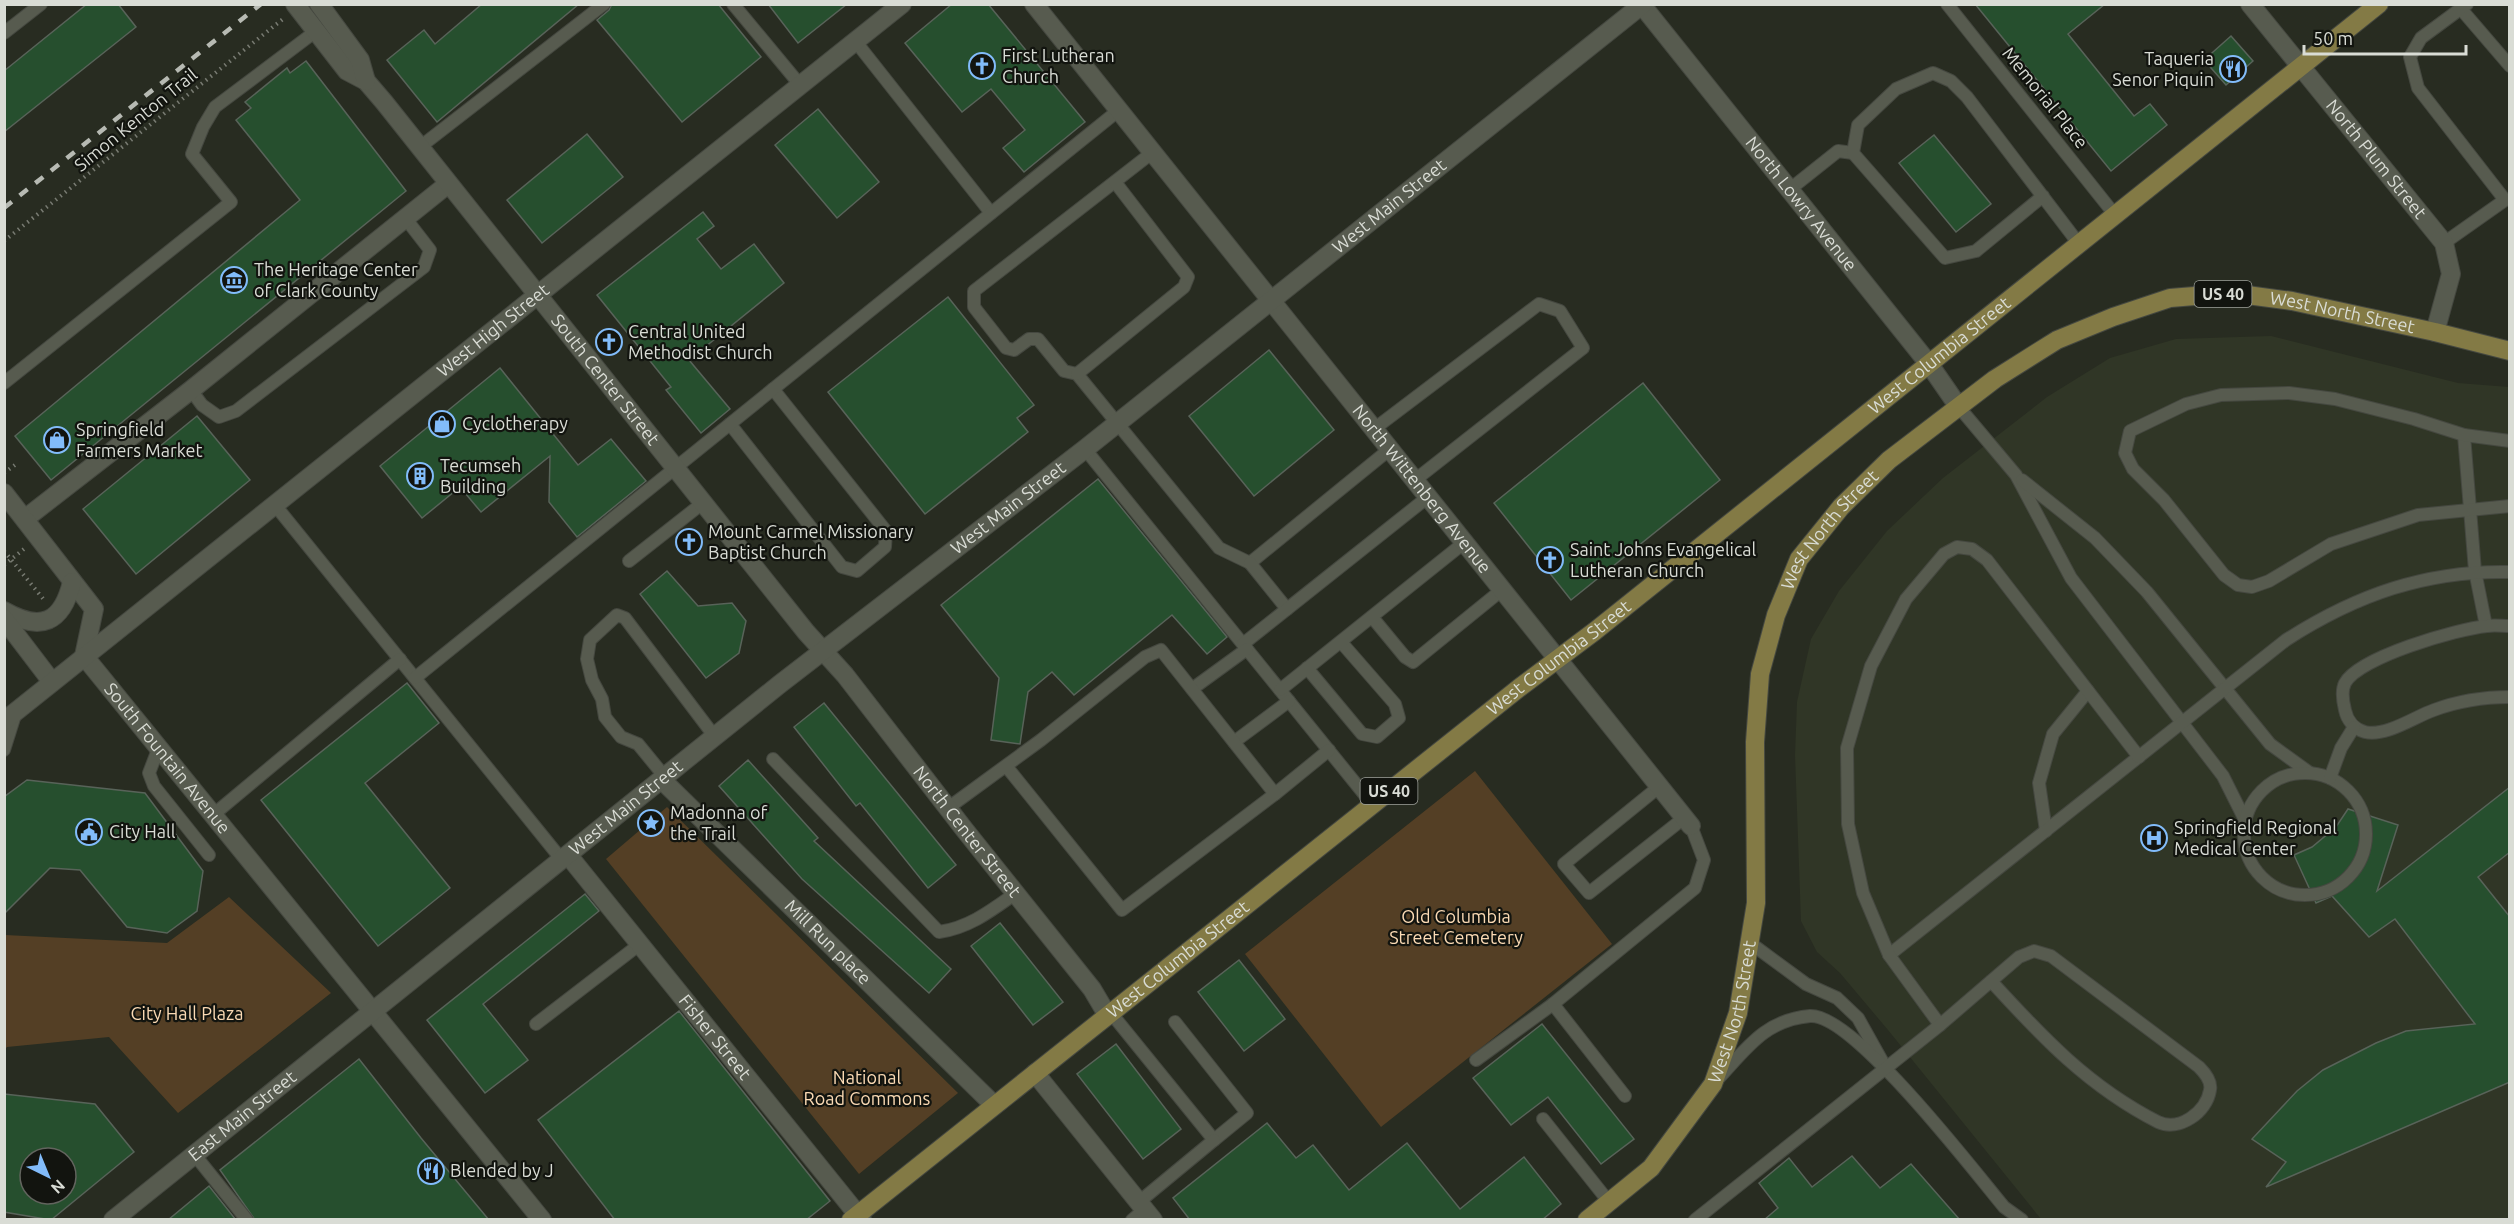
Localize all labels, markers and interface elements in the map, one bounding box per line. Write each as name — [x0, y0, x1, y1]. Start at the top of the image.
scale bar — [2304, 18, 2466, 56]
text: 50 m — [2313, 28, 2353, 48]
street label: Memorial Place — [1999, 43, 2093, 152]
place label: First Lutheran Church — [1002, 45, 1115, 86]
place label: Taqueria Senor Piquin — [2112, 48, 2214, 89]
church icon: First Lutheran Church — [967, 51, 997, 81]
restaurant icon: Taqueria Senor Piquin — [2218, 54, 2248, 84]
street label: Simon Kenton Trail — [70, 64, 201, 175]
street label: North Plum Street — [2323, 95, 2431, 222]
street label: North Lowry Avenue — [1742, 132, 1861, 274]
street label: West Main Street — [1328, 154, 1449, 257]
place label: The Heritage Center of Clark County — [254, 259, 418, 300]
museum icon: The Heritage Center of Clark County — [219, 265, 249, 295]
street label: West High Street — [433, 279, 552, 380]
road number: US 40 — [2194, 281, 2252, 307]
street label: West North Street — [2269, 287, 2417, 336]
street label: West Columbia Street — [1864, 292, 2014, 418]
street label: South Center Street — [548, 310, 664, 448]
place label: Central United Methodist Church — [628, 321, 772, 362]
church icon: Central United Methodist Church — [594, 327, 624, 357]
street label: North Wittenberg Avenue — [1349, 400, 1496, 577]
shop icon: Cyclotherapy — [427, 409, 457, 439]
place label: Cyclotherapy — [462, 413, 568, 433]
place label: Springfield Farmers Market — [76, 419, 203, 460]
shop icon: Springfield Farmers Market — [42, 425, 72, 455]
place label: Tecumseh Building — [440, 455, 521, 496]
street label: West Main Street — [946, 457, 1069, 558]
building icon: Tecumseh Building — [405, 461, 435, 491]
street label: West North Street — [1777, 465, 1882, 592]
place label: Mount Carmel Missionary Baptist Church — [708, 521, 914, 562]
church icon: Mount Carmel Missionary Baptist Church — [674, 527, 704, 557]
place label: Saint Johns Evangelical Lutheran Church — [1570, 539, 1757, 580]
church icon: Saint Johns Evangelical Lutheran Church — [1535, 545, 1565, 575]
street label: West Columbia Street — [1482, 596, 1634, 719]
street label: South Fountain Avenue — [101, 679, 235, 837]
street label: West Main Street — [565, 756, 686, 858]
street label: North Center Street — [910, 762, 1025, 901]
road number: US 40 — [1360, 778, 1418, 804]
place label: Madonna of the Trail — [670, 802, 767, 843]
place icon: Madonna of the Trail — [636, 808, 666, 838]
public building icon: City Hall — [74, 817, 104, 847]
place label: Springfield Regional Medical Center — [2174, 817, 2337, 858]
place label: City Hall — [109, 821, 176, 841]
hospital icon: Springfield Regional Medical Center — [2139, 823, 2169, 853]
street label: Mill Run place — [781, 895, 876, 988]
street label: West Columbia Street — [1102, 896, 1252, 1021]
park label: Old Columbia Street Cemetery — [1389, 906, 1523, 947]
street label: West North Street — [1703, 939, 1759, 1086]
street label: Fisher Street — [675, 990, 756, 1083]
park label: City Hall Plaza — [131, 1003, 243, 1023]
street label: East Main Street — [184, 1066, 300, 1164]
park label: National Road Commons — [804, 1067, 931, 1108]
north arrow — [18, 1146, 78, 1206]
restaurant icon: Blended by J — [416, 1156, 446, 1186]
place label: Blended by J — [450, 1160, 554, 1180]
text: N — [48, 1176, 69, 1198]

